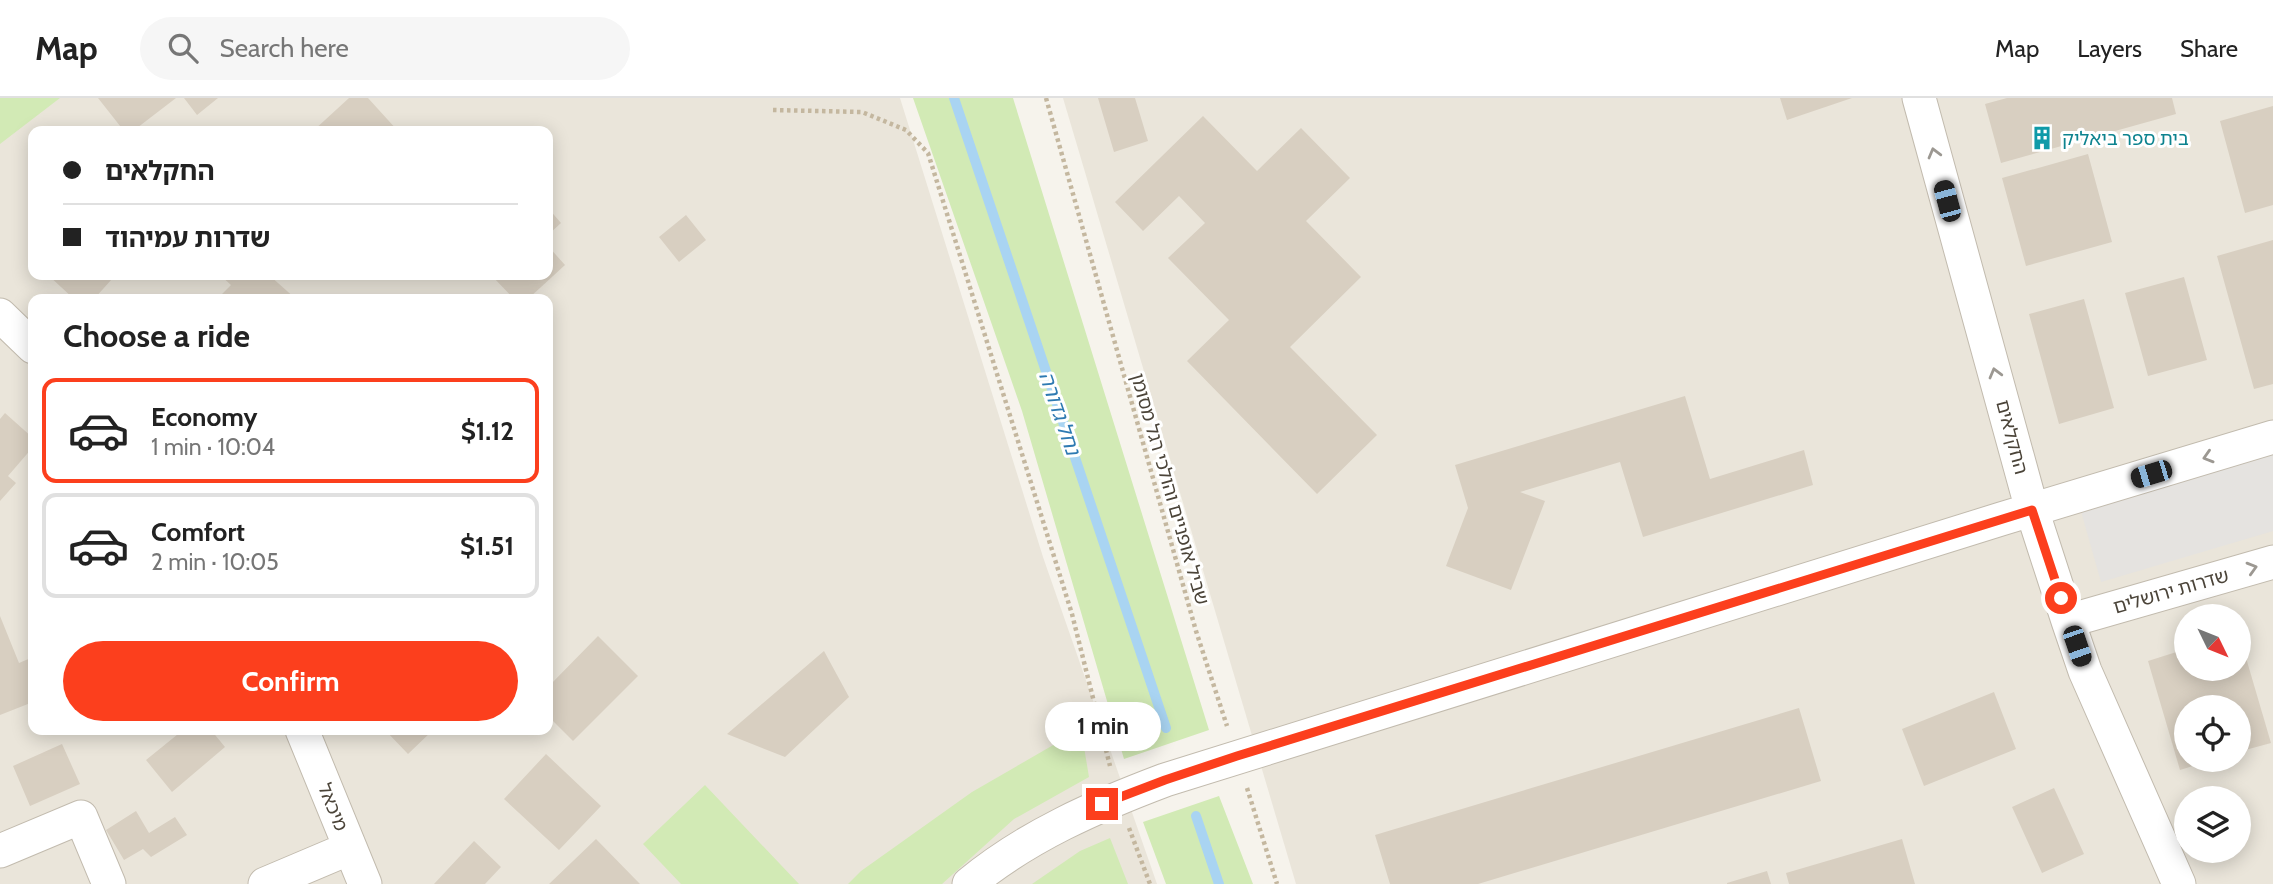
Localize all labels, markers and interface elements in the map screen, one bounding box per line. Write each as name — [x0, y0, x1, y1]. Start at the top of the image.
search box — [140, 17, 630, 80]
text: Map — [35, 28, 98, 68]
icon: search — [164, 29, 202, 67]
text: Search here — [220, 32, 349, 64]
text: Map — [1995, 34, 2039, 63]
text: Layers — [2077, 34, 2142, 63]
text: Share — [2180, 34, 2238, 63]
building icon: בית ספר ביאליק — [2028, 124, 2056, 152]
place label: בית ספר ביאליק — [2062, 127, 2189, 150]
one-way arrow — [1928, 148, 1943, 160]
text: החקלאים — [105, 155, 215, 187]
car — [1932, 178, 1963, 224]
text: שדרות עמיהוד — [105, 222, 270, 254]
text: Choose a ride — [63, 316, 250, 355]
one-way arrow — [1988, 367, 2003, 379]
water label: נחל גדורה — [1034, 368, 1087, 460]
street label: שביל אופניים והולכי רגל מסומן — [1126, 371, 1214, 607]
street label: החקלאים — [1991, 397, 2033, 477]
icon: car — [67, 399, 130, 462]
text: Economy — [151, 401, 257, 433]
text: $1.12 — [461, 415, 514, 447]
text: 1 min · 10:04 — [151, 433, 275, 461]
one-way arrow — [2202, 448, 2214, 463]
car — [2128, 458, 2175, 490]
icon: car — [67, 514, 130, 577]
text: Comfort — [151, 516, 245, 548]
text: $1.51 — [460, 530, 514, 562]
text: 2 min · 10:05 — [151, 548, 279, 576]
one-way arrow — [2245, 561, 2257, 576]
street label: שדרות ירושלים — [2111, 564, 2231, 618]
route start — [2045, 582, 2077, 614]
north arrow — [2174, 604, 2250, 681]
map controls — [2174, 604, 2251, 863]
car — [2061, 623, 2094, 669]
button: Confirm — [63, 641, 518, 721]
button: locate — [2174, 695, 2251, 772]
callout: 1 min — [1044, 702, 1160, 752]
text: 1 min — [1077, 712, 1129, 740]
street label: מיכאל — [313, 780, 353, 834]
button: layers — [2174, 786, 2251, 863]
route end — [1086, 788, 1118, 820]

